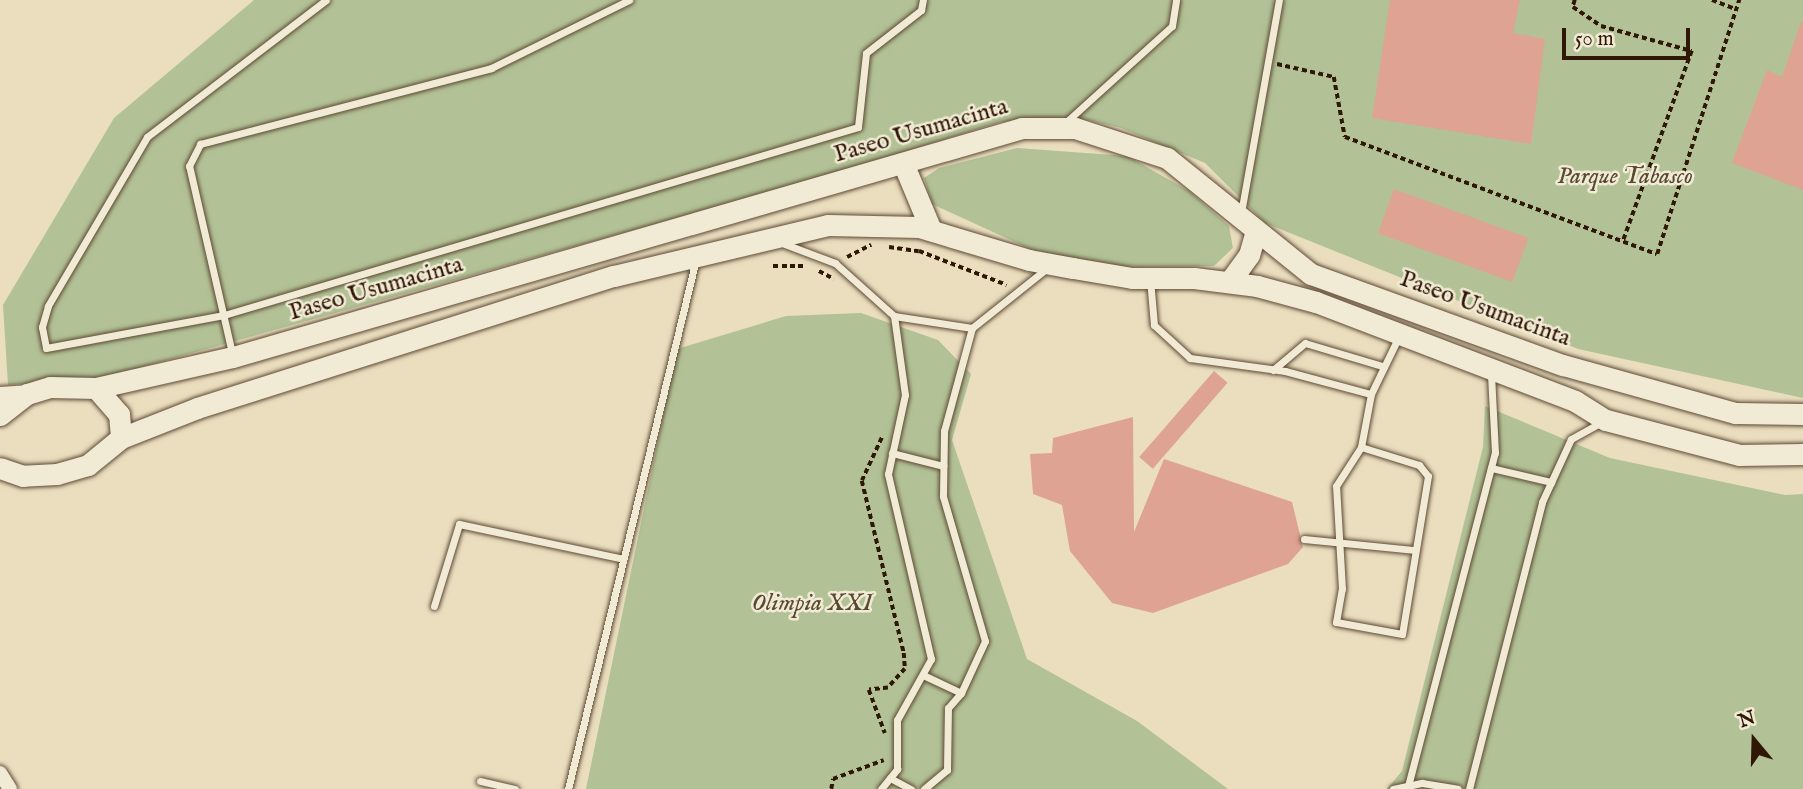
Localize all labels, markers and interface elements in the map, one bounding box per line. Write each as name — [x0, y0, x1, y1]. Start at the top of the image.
scale bar — [1565, 14, 1693, 58]
text: 50 m — [1575, 26, 1614, 53]
street label: Paseo Usumacinta — [831, 92, 1011, 170]
park label: Parque Tabasco — [1557, 163, 1693, 191]
street label: Paseo Usumacinta — [286, 250, 466, 328]
street label: Paseo Usumacinta — [1396, 265, 1574, 353]
park label: Olimpia XXI — [752, 590, 872, 618]
north arrow — [1719, 705, 1789, 775]
text: N — [1735, 706, 1759, 734]

